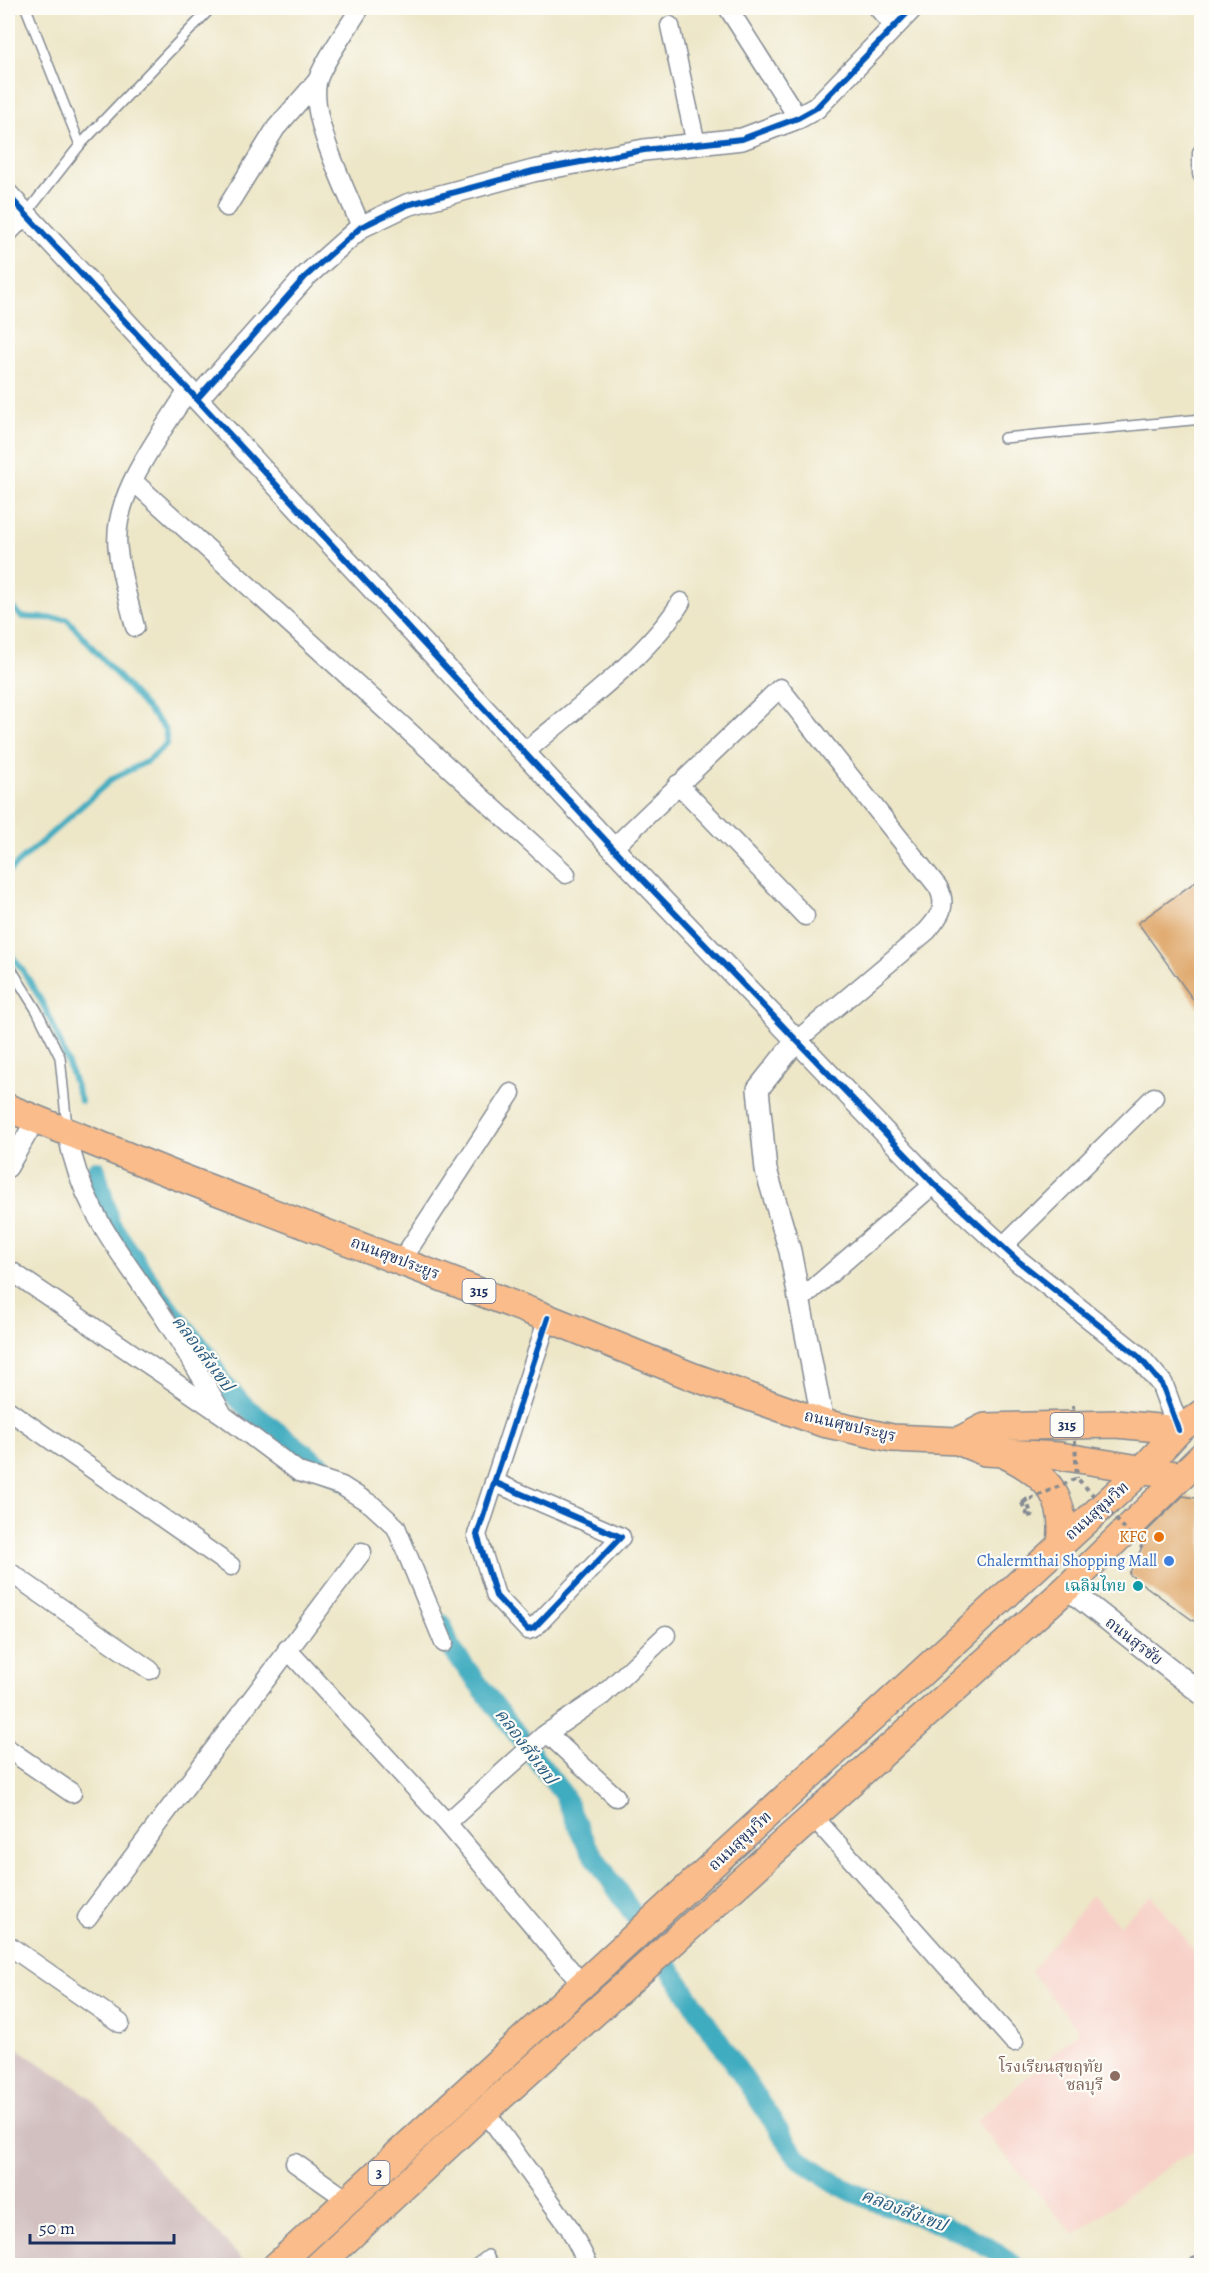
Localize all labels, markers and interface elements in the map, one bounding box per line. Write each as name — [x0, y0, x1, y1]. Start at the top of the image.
street label: ถนนศุขประยูร — [347, 1231, 443, 1285]
road number: 315 — [462, 1279, 496, 1303]
water label: คลองสังเขป — [166, 1310, 241, 1398]
street label: ถนนศุขประยูร — [802, 1405, 898, 1447]
road number: 315 — [1050, 1413, 1084, 1437]
street label: ถนนสุขุมวิท — [1060, 1476, 1134, 1546]
place label: KFC — [1119, 1526, 1147, 1548]
marker: KFC — [1152, 1530, 1166, 1544]
place label: Chalermthai Shopping Mall — [977, 1550, 1157, 1572]
marker: Chalermthai Shopping Mall — [1162, 1554, 1176, 1568]
place label: เฉลิมไทย — [1064, 1575, 1126, 1597]
marker: เฉลิมไทย — [1131, 1579, 1145, 1593]
street label: ถนนสุรชัย — [1101, 1612, 1167, 1670]
water label: คลองสังเขป — [489, 1703, 564, 1791]
street label: ถนนสุขุมวิท — [704, 1806, 776, 1876]
place label: โรงเรียนสุขฤทัย ชลบุรี — [998, 2056, 1103, 2096]
marker: โรงเรียนสุขฤทัย ชลบุรี — [1108, 2069, 1122, 2083]
road number: 3 — [368, 2161, 389, 2185]
water label: คลองสังเขป — [858, 2183, 952, 2238]
scale bar — [30, 2207, 174, 2245]
text: 50 m — [39, 2216, 75, 2240]

